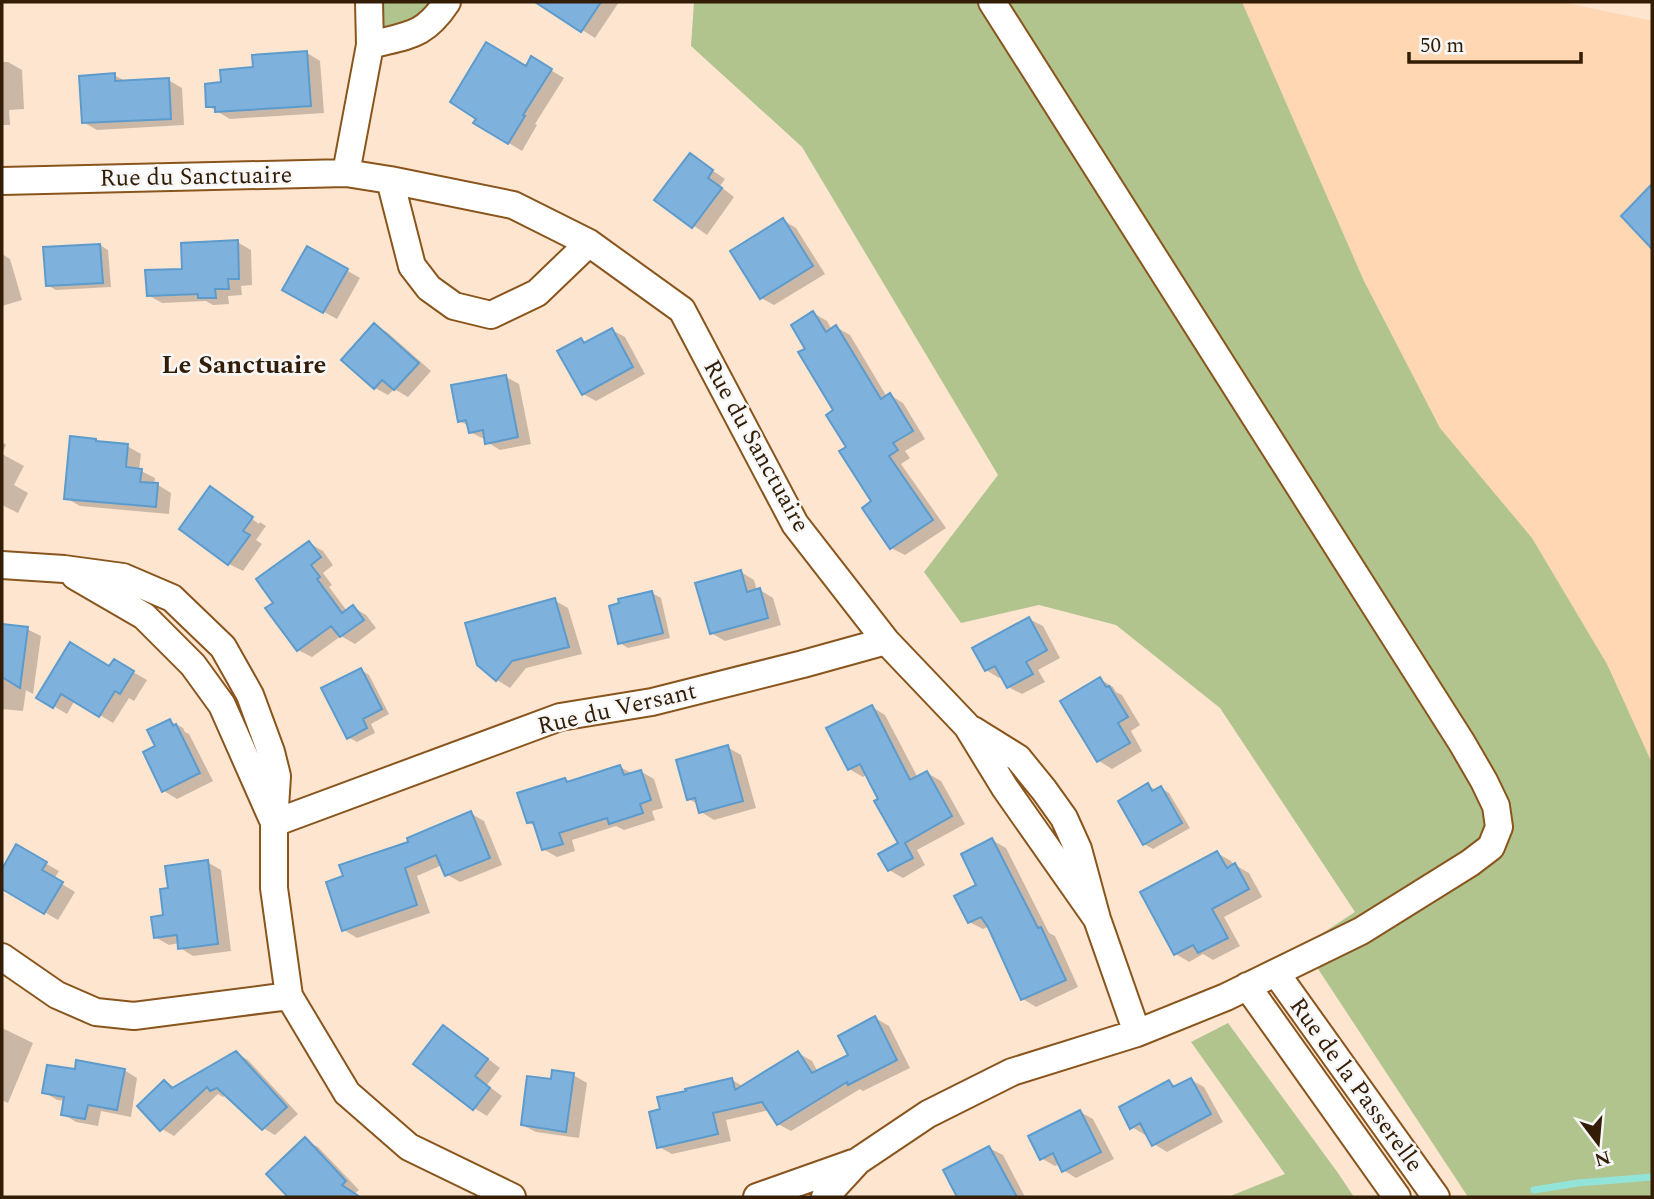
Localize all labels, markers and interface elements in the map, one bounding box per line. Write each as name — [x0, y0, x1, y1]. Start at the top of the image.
scale bar — [1409, 21, 1580, 65]
text: 50 m — [1420, 30, 1464, 62]
street label: Rue du Sanctuaire — [99, 157, 293, 197]
district label: Le Sanctuaire — [162, 345, 326, 385]
street label: Rue du Sanctuaire — [694, 353, 818, 539]
street label: Rue du Versant — [534, 673, 700, 745]
street label: Rue de la Passerelle — [1280, 990, 1432, 1180]
north arrow — [1563, 1108, 1633, 1178]
text: N — [1591, 1142, 1614, 1174]

